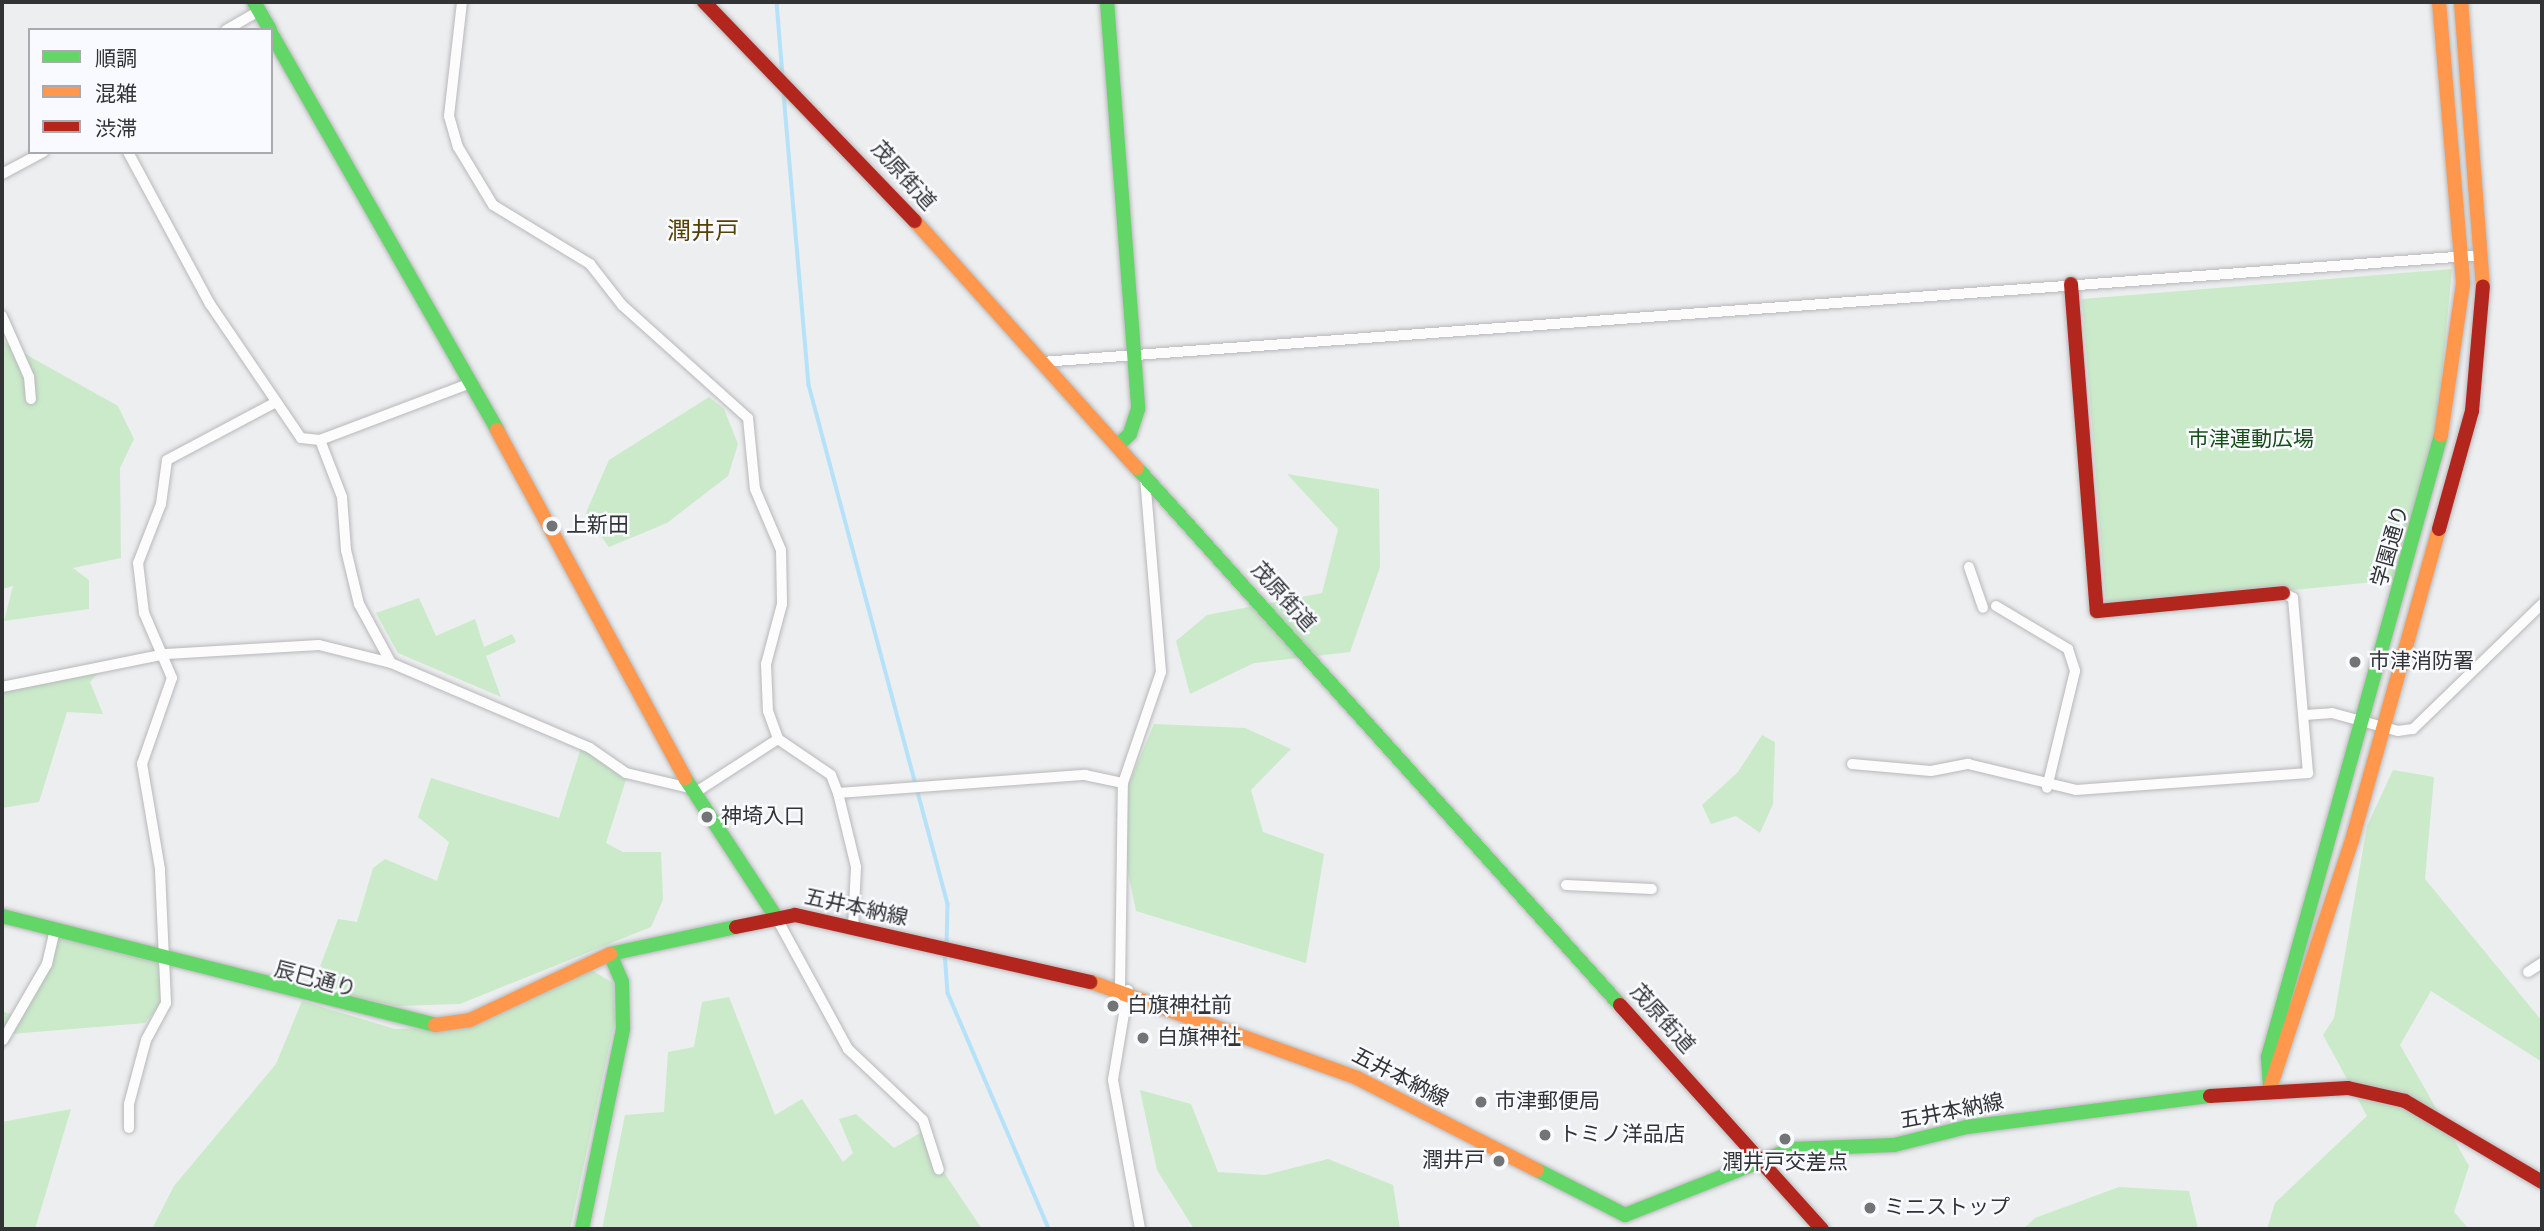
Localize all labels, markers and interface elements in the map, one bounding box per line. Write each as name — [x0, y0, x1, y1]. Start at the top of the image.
legend — [28, 28, 273, 154]
text: 順調 — [95, 47, 137, 72]
text: 混雑 — [95, 82, 137, 107]
text: 渋滞 — [95, 117, 137, 142]
street label: 茂原街道 — [866, 136, 940, 216]
district label: 潤井戸 — [667, 218, 739, 246]
park label: 市津運動広場 — [2188, 427, 2314, 453]
street label: 学園通り — [2367, 502, 2415, 590]
place label: 上新田 — [566, 513, 629, 539]
marker: 上新田 — [544, 518, 560, 534]
street label: 茂原街道 — [1246, 557, 1320, 637]
place label: 市津消防署 — [2369, 649, 2474, 675]
marker: 市津消防署 — [2347, 654, 2363, 670]
place label: 神埼入口 — [721, 804, 805, 830]
marker: 神埼入口 — [699, 809, 715, 825]
street label: 五井本納線 — [802, 885, 910, 931]
street label: 辰巳通り — [271, 957, 359, 1003]
street label: 茂原街道 — [1625, 979, 1699, 1059]
place label: 白旗神社前 — [1127, 993, 1232, 1019]
marker: 白旗神社前 — [1105, 998, 1121, 1014]
place label: 白旗神社 — [1157, 1025, 1241, 1051]
marker: 白旗神社 — [1135, 1030, 1151, 1046]
street label: 五井本納線 — [1348, 1043, 1452, 1113]
place label: 市津郵便局 — [1495, 1089, 1600, 1115]
street label: 五井本納線 — [1898, 1090, 2006, 1134]
marker: 市津郵便局 — [1473, 1094, 1489, 1110]
place label: トミノ洋品店 — [1559, 1122, 1685, 1148]
marker: トミノ洋品店 — [1537, 1127, 1553, 1143]
marker: 潤井戸交差点 — [1777, 1131, 1793, 1147]
place label: 潤井戸 — [1422, 1148, 1485, 1174]
place label: 潤井戸交差点 — [1722, 1150, 1848, 1176]
marker: 潤井戸 — [1491, 1153, 1507, 1169]
place label: ミニストップ — [1884, 1195, 2010, 1221]
marker: ミニストップ — [1862, 1200, 1878, 1216]

